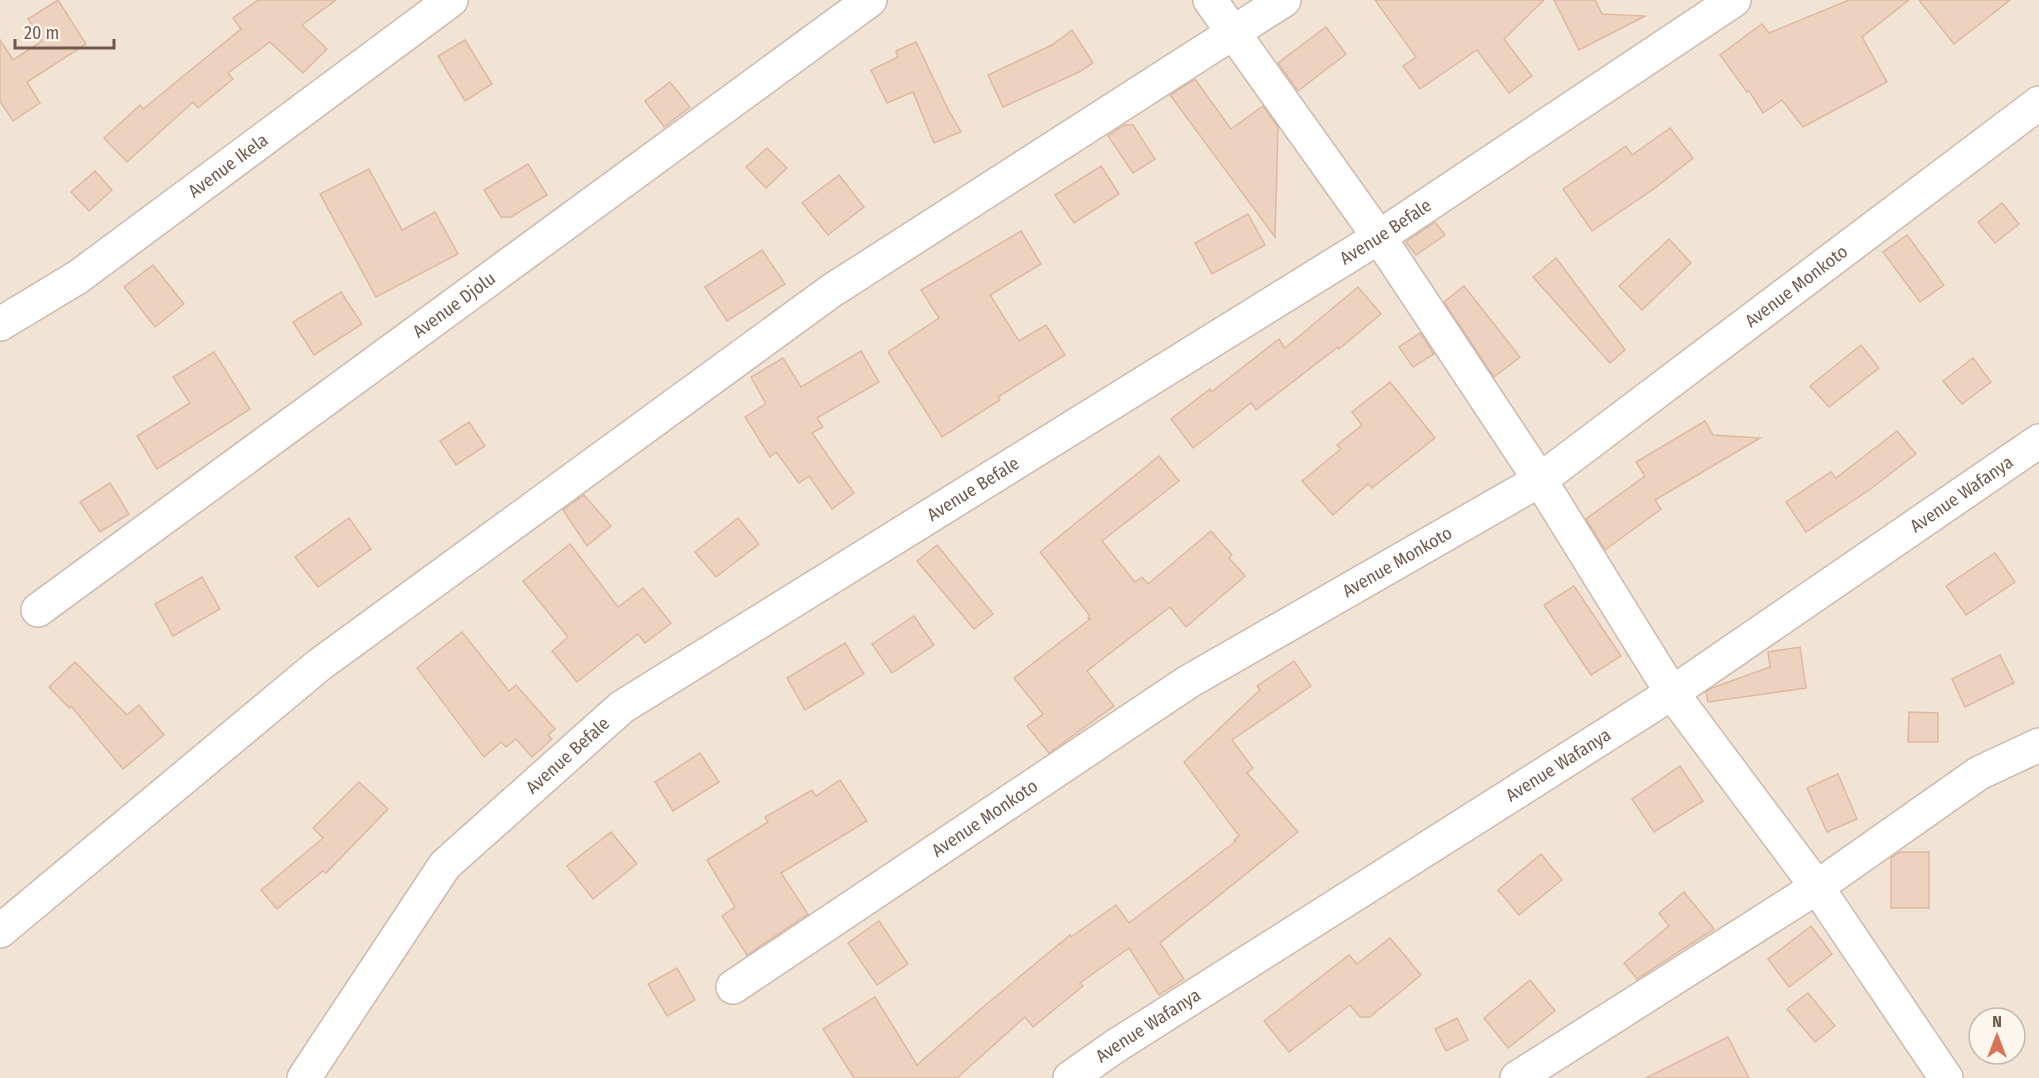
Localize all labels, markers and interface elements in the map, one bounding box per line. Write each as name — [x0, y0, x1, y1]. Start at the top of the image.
scale bar — [15, 12, 114, 50]
text: 20 m — [24, 22, 59, 44]
street label: Avenue Ikela — [184, 129, 272, 202]
street label: Avenue Befale — [1336, 194, 1436, 270]
street label: Avenue Monkoto — [1741, 240, 1852, 332]
street label: Avenue Djolu — [408, 267, 500, 342]
street label: Avenue Wafanya — [1906, 451, 2018, 537]
street label: Avenue Befale — [923, 452, 1023, 526]
street label: Avenue Monkoto — [1338, 522, 1456, 602]
street label: Avenue Befale — [521, 712, 614, 798]
street label: Avenue Wafanya — [1502, 724, 1615, 807]
street label: Avenue Monkoto — [927, 775, 1042, 862]
street label: Avenue Wafanya — [1091, 984, 1205, 1067]
north arrow — [1967, 1006, 2027, 1066]
text: N — [1992, 1012, 2002, 1031]

